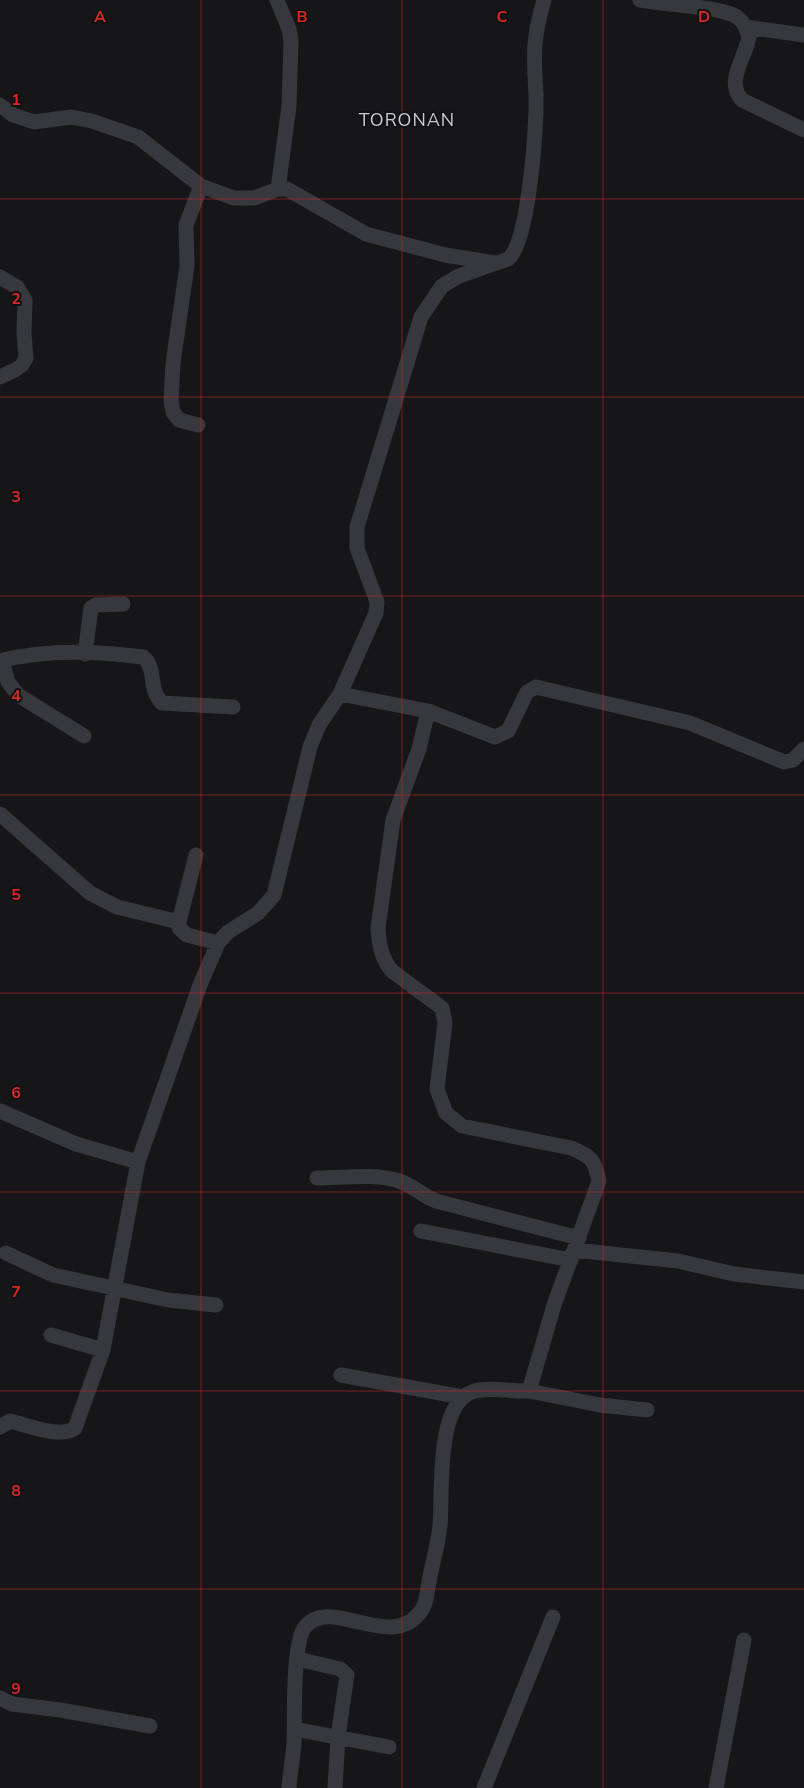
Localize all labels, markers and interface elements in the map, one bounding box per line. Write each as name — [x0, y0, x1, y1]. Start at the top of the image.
text: A — [94, 6, 106, 28]
text: B — [296, 6, 308, 28]
text: C — [497, 6, 508, 28]
text: D — [698, 6, 710, 28]
text: 1 — [11, 89, 21, 111]
district label: TORONAN — [359, 108, 455, 132]
text: 2 — [11, 288, 21, 310]
text: 3 — [11, 486, 21, 508]
text: 4 — [11, 685, 21, 707]
text: 5 — [11, 884, 21, 906]
text: 6 — [11, 1082, 21, 1104]
text: 7 — [11, 1281, 21, 1303]
text: 8 — [11, 1480, 21, 1502]
text: 9 — [11, 1678, 21, 1700]

